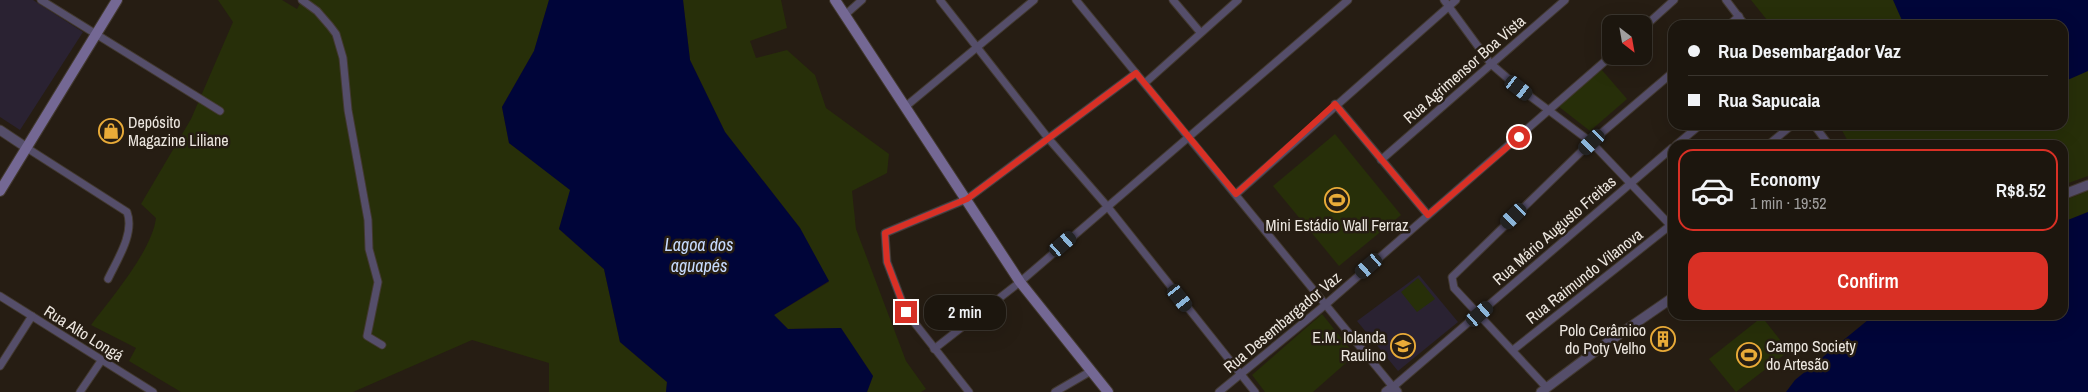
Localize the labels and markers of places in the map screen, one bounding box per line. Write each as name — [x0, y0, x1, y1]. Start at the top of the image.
place label: Depósito Magazine Liliane — [128, 111, 229, 151]
shop icon: Depósito Magazine Liliane — [98, 118, 124, 144]
sports icon: Mini Estádio Wall Ferraz — [1324, 187, 1350, 213]
place label: Mini Estádio Wall Ferraz — [1265, 214, 1409, 236]
place label: Polo Cerâmico do Poty Velho — [1559, 319, 1646, 359]
place label: E.M. Iolanda Raulino — [1312, 326, 1387, 366]
building icon: Polo Cerâmico do Poty Velho — [1650, 326, 1676, 352]
school or university icon: E.M. Iolanda Raulino — [1390, 333, 1416, 359]
place label: Campo Society do Artesão — [1766, 335, 1856, 375]
sports icon: Campo Society do Artesão — [1736, 342, 1762, 368]

